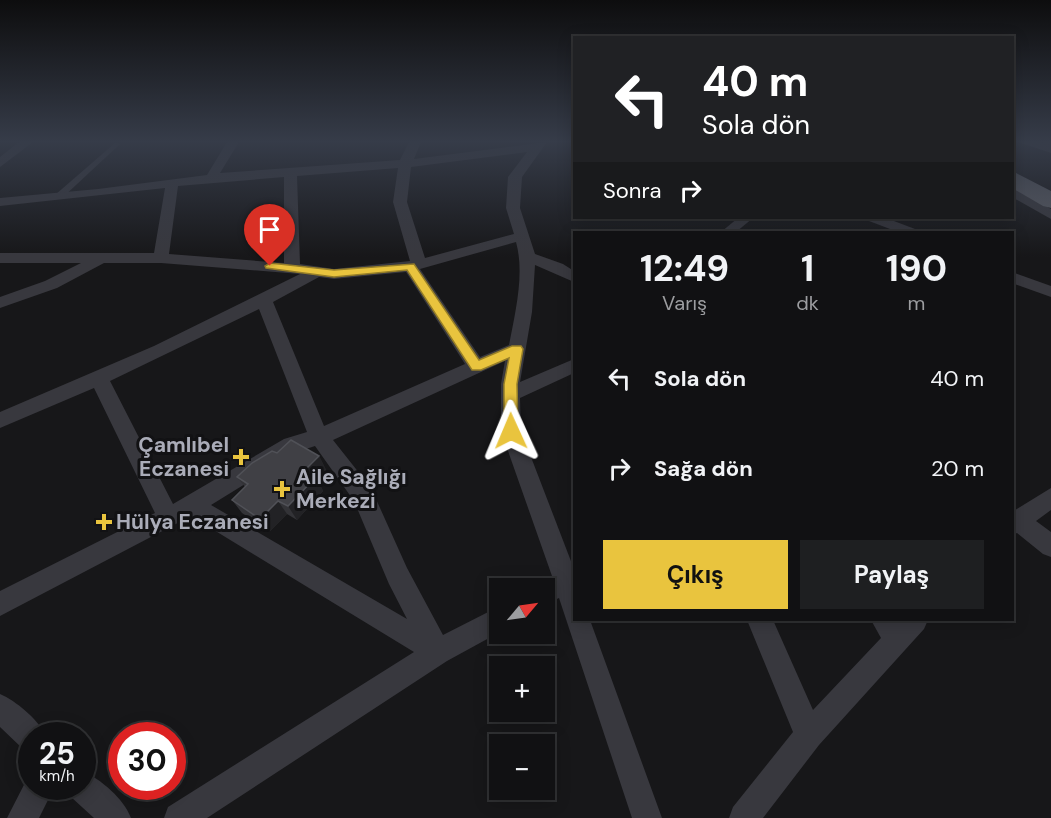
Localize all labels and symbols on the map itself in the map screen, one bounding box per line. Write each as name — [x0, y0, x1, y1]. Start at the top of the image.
pin — [244, 204, 295, 266]
position arrow — [479, 399, 543, 463]
place label: Çamlıbel Eczanesi — [138, 431, 229, 483]
marker: Çamlıbel Eczanesi — [234, 450, 248, 464]
place label: Aile Sağlığı Merkezi — [296, 463, 407, 515]
marker: Aile Sağlığı Merkezi — [273, 480, 291, 498]
place label: Hülya Eczanesi — [116, 508, 269, 536]
marker: Hülya Eczanesi — [97, 515, 111, 529]
north arrow — [489, 578, 555, 644]
speed limit sign: 30 — [108, 722, 186, 800]

